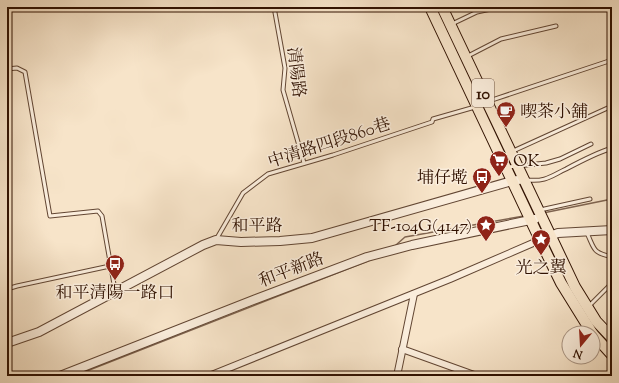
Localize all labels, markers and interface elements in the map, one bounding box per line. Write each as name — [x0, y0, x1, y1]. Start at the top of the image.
street label: 清陽路 — [280, 45, 310, 99]
road number: 10 — [472, 79, 494, 107]
cafe icon: 喫茶小舖 — [495, 100, 517, 128]
place label: 喫茶小舖 — [520, 101, 588, 125]
street label: 中清路四段860巷 — [265, 113, 394, 175]
supermarket icon: OK — [488, 149, 510, 177]
place label: OK — [513, 150, 540, 174]
bus stop icon: 埔仔墘 — [471, 166, 493, 194]
place label: 埔仔墘 — [417, 167, 468, 191]
place icon: TF-104G(4147) — [475, 214, 497, 242]
street label: 和平路 — [232, 215, 283, 239]
place label: TF-104G(4147) — [369, 215, 472, 239]
place icon: 光之翼 — [530, 228, 552, 256]
street label: 和平新路 — [256, 247, 328, 294]
bus stop icon: 和平清陽一路口 — [104, 253, 126, 281]
place label: 光之翼 — [516, 257, 567, 281]
place label: 和平清陽一路口 — [56, 282, 175, 306]
north arrow — [561, 325, 601, 365]
text: N — [571, 345, 586, 363]

